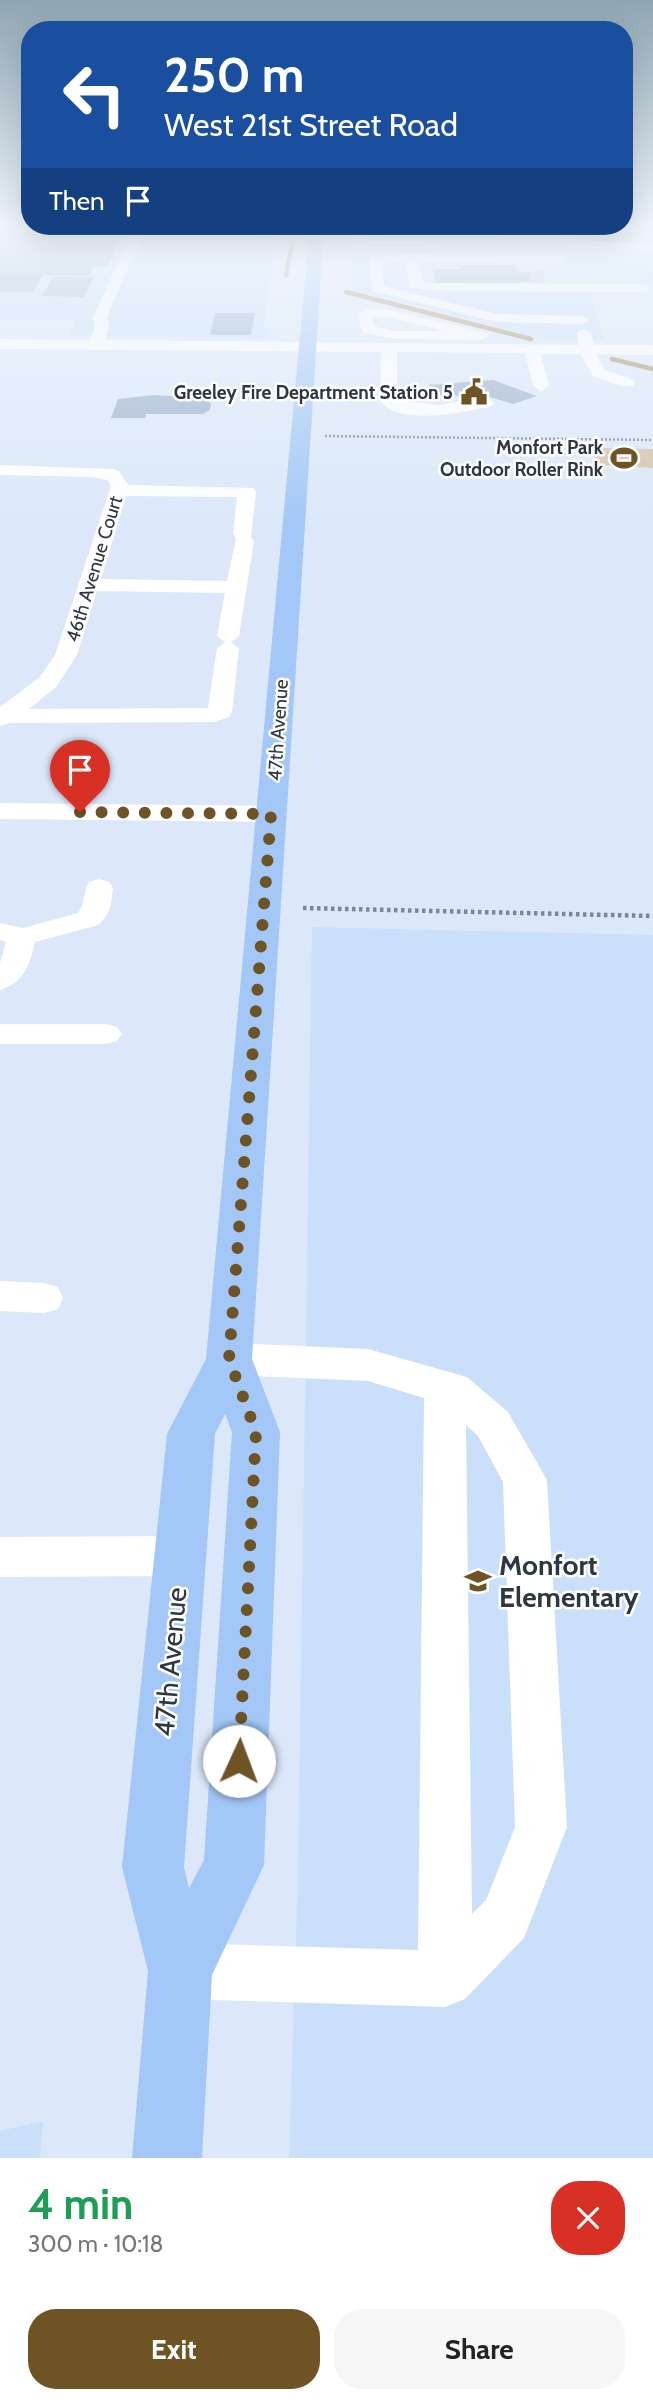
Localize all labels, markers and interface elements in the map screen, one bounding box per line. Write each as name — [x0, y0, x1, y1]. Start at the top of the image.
text: 250 m — [164, 45, 304, 104]
icon: left — [49, 49, 140, 140]
text: West 21st Street Road — [164, 105, 458, 144]
icon: arrive — [119, 182, 157, 220]
text: Then — [49, 185, 105, 217]
public building icon: Greeley Fire Department Station 5 — [459, 377, 489, 407]
place label: Greeley Fire Department Station 5 — [174, 381, 453, 404]
place label: Monfort Park Outdoor Roller Rink — [440, 436, 604, 481]
sports icon: Monfort Park Outdoor Roller Rink — [609, 443, 639, 473]
street label: 46th Avenue Court — [61, 493, 127, 645]
street label: 47th Avenue — [263, 678, 293, 782]
pin — [50, 740, 110, 812]
icon: arrive — [61, 751, 99, 789]
place label: Monfort Elementary — [499, 1548, 638, 1614]
school or university icon: Monfort Elementary — [463, 1566, 493, 1596]
street label: 47th Avenue — [147, 1586, 193, 1738]
position arrow — [202, 1724, 276, 1798]
text: 4 min — [28, 2178, 133, 2230]
button: close — [551, 2181, 625, 2255]
text: 300 m · 10:18 — [28, 2230, 164, 2258]
button: Exit — [28, 2309, 320, 2389]
button: Share — [334, 2309, 625, 2389]

